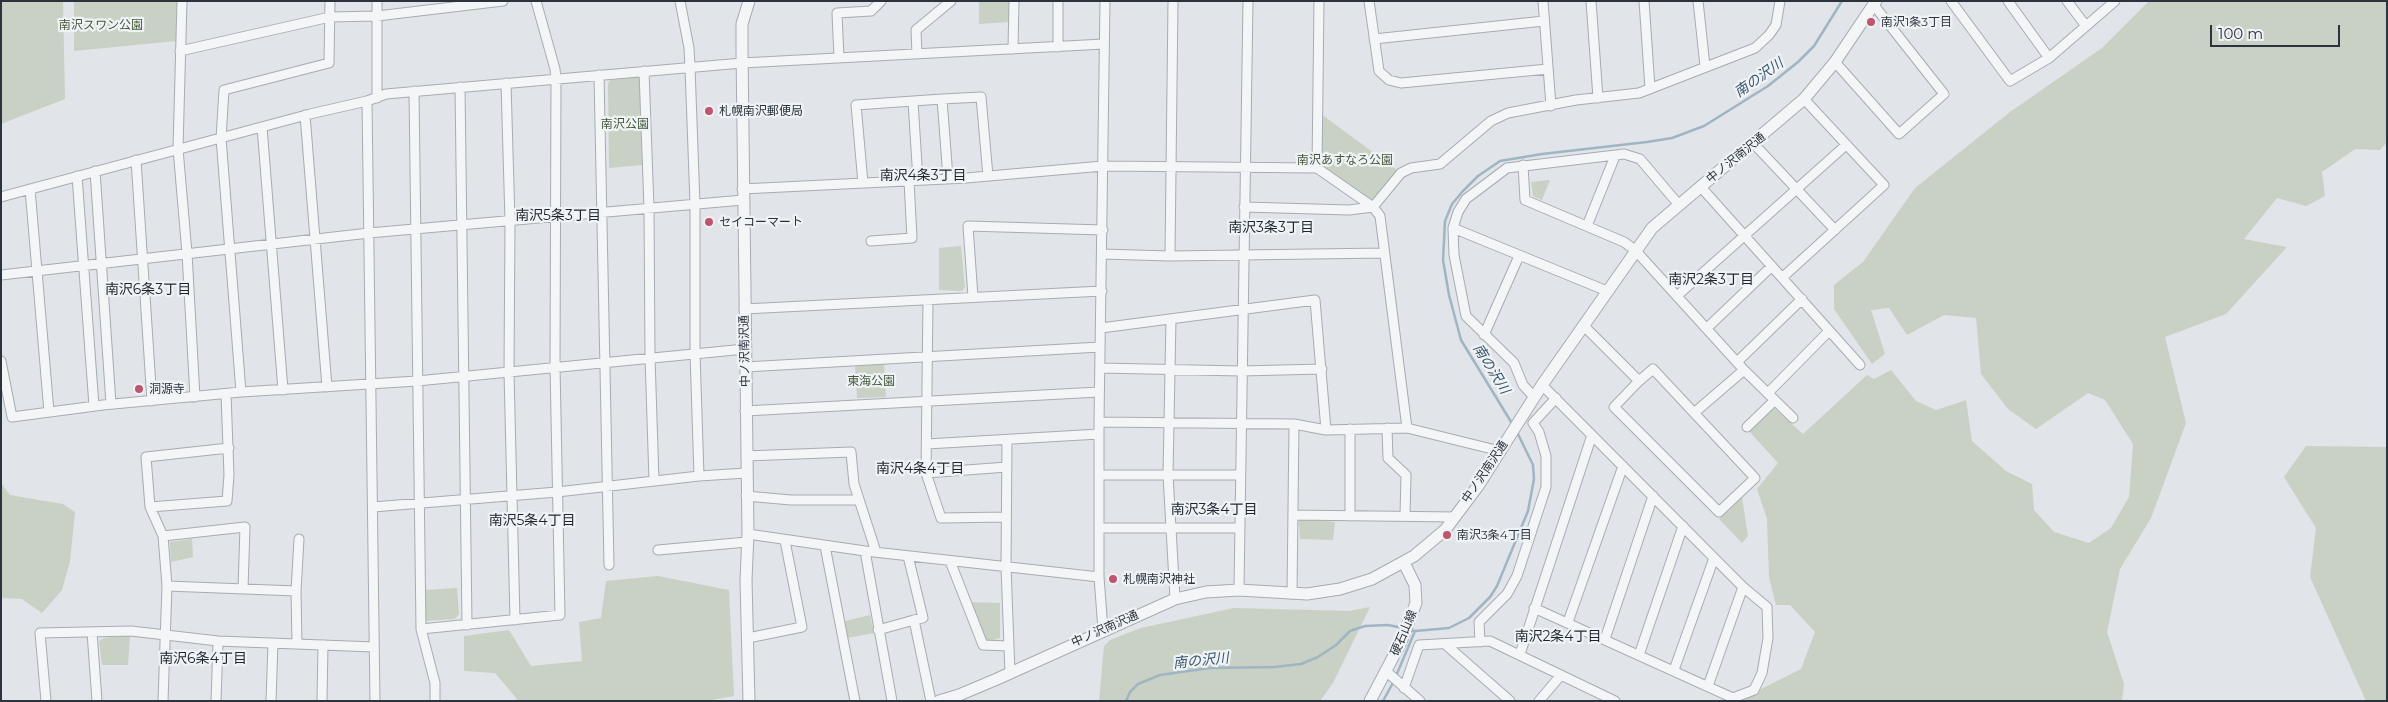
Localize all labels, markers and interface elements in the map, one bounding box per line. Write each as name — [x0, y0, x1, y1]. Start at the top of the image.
place label: 南沢1条3丁目 — [1881, 15, 1952, 29]
scale bar — [2213, 15, 2343, 47]
marker: 南沢1条3丁目 — [1865, 16, 1877, 28]
park label: 南沢スワン公園 — [59, 18, 143, 32]
text: 100 m — [2218, 24, 2263, 43]
water label: 南の沢川 — [1731, 55, 1787, 101]
place label: 札幌南沢郵便局 — [719, 104, 803, 118]
marker: 札幌南沢郵便局 — [703, 105, 715, 117]
park label: 南沢公園 — [601, 117, 649, 131]
street label: 中ノ沢南沢通 — [1703, 130, 1769, 186]
park label: 南沢あすなろ公園 — [1297, 153, 1393, 167]
district label: 南沢4条3丁目 — [879, 168, 967, 184]
district label: 南沢5条3丁目 — [515, 208, 601, 224]
place label: セイコーマート — [719, 215, 803, 229]
marker: セイコーマート — [703, 216, 715, 228]
district label: 南沢3条3丁目 — [1228, 220, 1314, 236]
district label: 南沢2条3丁目 — [1668, 272, 1754, 288]
district label: 南沢6条3丁目 — [105, 282, 191, 298]
street label: 中ノ沢南沢通 — [737, 315, 753, 387]
water label: 南の沢川 — [1469, 341, 1513, 397]
park label: 東海公園 — [847, 374, 895, 388]
place label: 洞源寺 — [149, 382, 185, 396]
marker: 洞源寺 — [133, 383, 145, 395]
street label: 中ノ沢南沢通 — [1459, 438, 1511, 506]
district label: 南沢4条4丁目 — [876, 461, 964, 477]
district label: 南沢3条4丁目 — [1170, 502, 1258, 518]
district label: 南沢5条4丁目 — [488, 513, 576, 529]
place label: 南沢3条4丁目 — [1457, 528, 1532, 542]
marker: 南沢3条4丁目 — [1441, 529, 1453, 541]
place label: 札幌南沢神社 — [1123, 572, 1195, 586]
marker: 札幌南沢神社 — [1107, 573, 1119, 585]
street label: 中ノ沢南沢通 — [1069, 608, 1141, 650]
street label: 硬石山線 — [1388, 608, 1420, 658]
district label: 南沢2条4丁目 — [1514, 629, 1602, 645]
water label: 南の沢川 — [1172, 650, 1230, 672]
district label: 南沢6条4丁目 — [159, 651, 247, 667]

